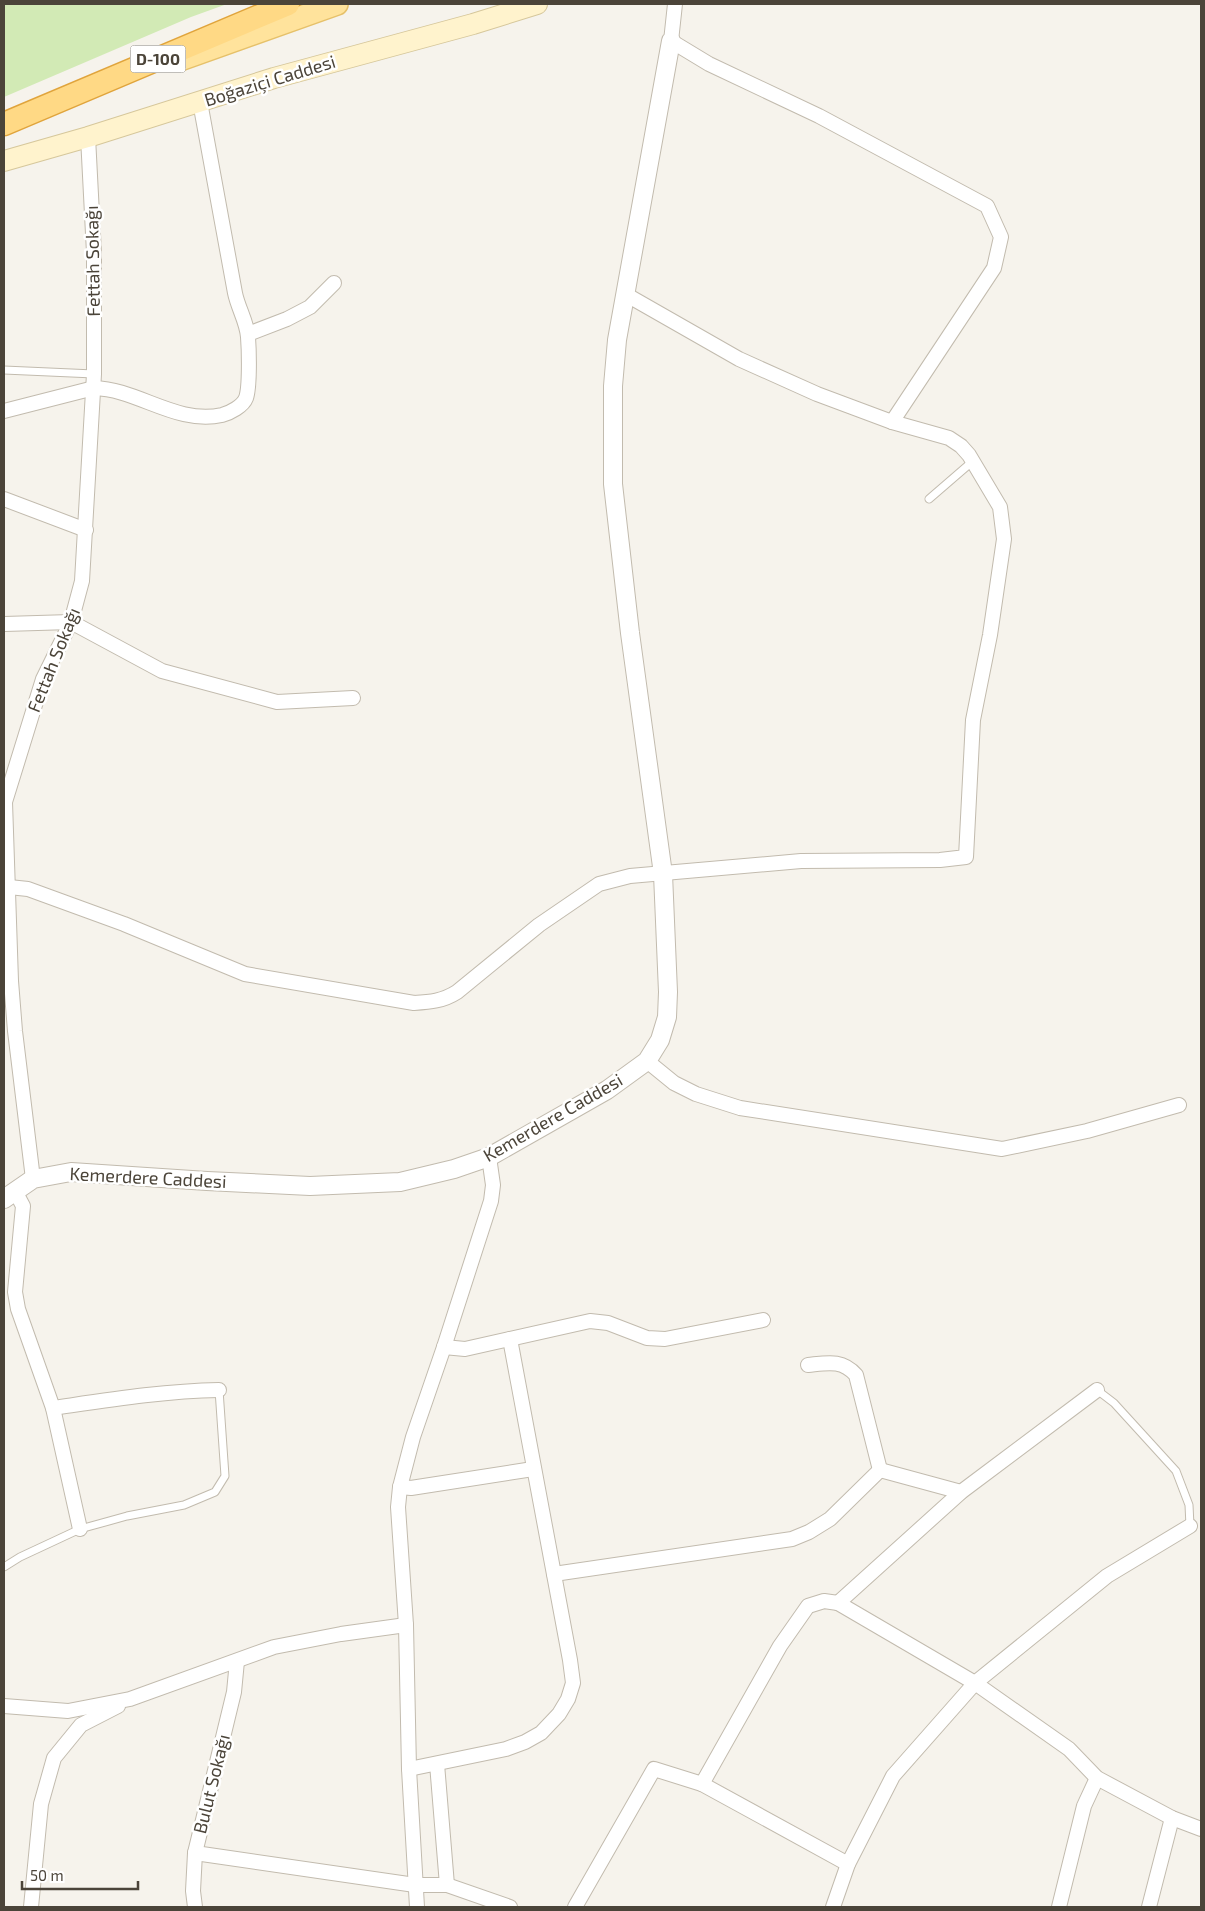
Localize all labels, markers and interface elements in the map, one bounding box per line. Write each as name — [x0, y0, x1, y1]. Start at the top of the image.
road number: D-100 — [130, 46, 186, 72]
street label: Boğaziçi Caddesi — [201, 50, 338, 111]
street label: Fettah Sokağı — [80, 205, 104, 317]
street label: Fettah Sokağı — [22, 604, 84, 715]
street label: Kemerdere Caddesi — [479, 1068, 626, 1166]
street label: Kemerdere Caddesi — [69, 1162, 227, 1192]
street label: Bulut Sokağı — [188, 1732, 234, 1836]
scale bar — [22, 1858, 139, 1890]
text: 50 m — [30, 1866, 64, 1884]

